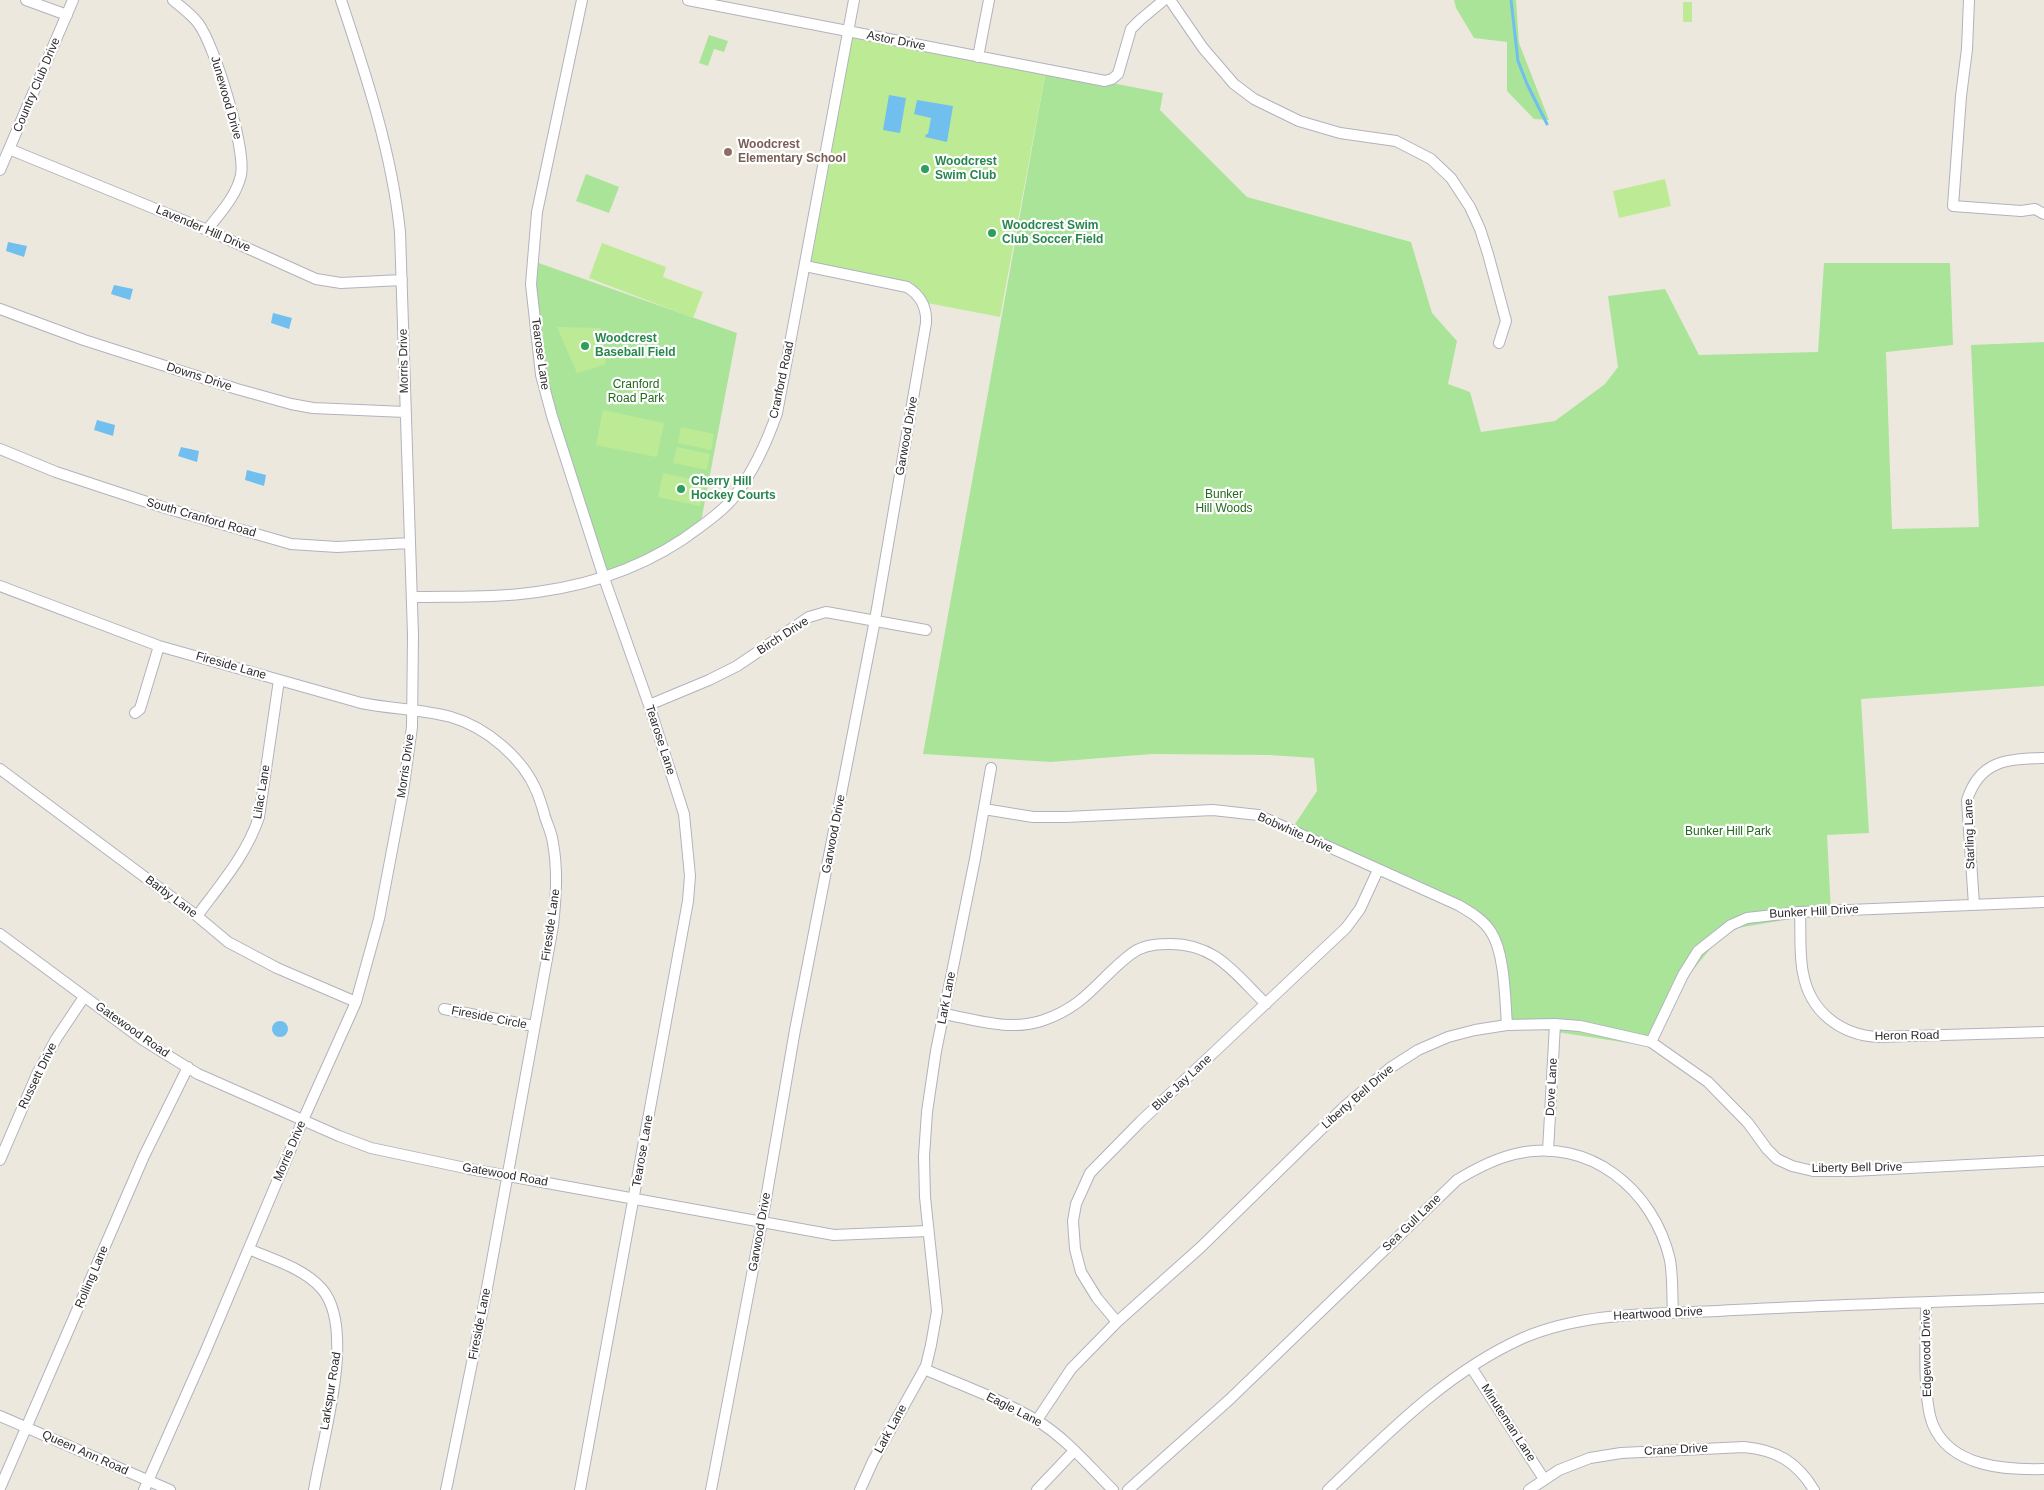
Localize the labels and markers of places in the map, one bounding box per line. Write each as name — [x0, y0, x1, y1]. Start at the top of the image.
place label: Woodcrest Elementary School — [738, 138, 846, 166]
marker: Woodcrest Elementary School — [722, 146, 734, 158]
place label: Woodcrest Swim Club — [935, 155, 997, 183]
marker: Woodcrest Swim Club — [919, 163, 931, 175]
place label: Woodcrest Swim Club Soccer Field — [1002, 219, 1103, 247]
marker: Woodcrest Swim Club Soccer Field — [986, 227, 998, 239]
place label: Woodcrest Baseball Field — [595, 332, 676, 360]
marker: Woodcrest Baseball Field — [579, 340, 591, 352]
place label: Cherry Hill Hockey Courts — [691, 475, 776, 503]
marker: Cherry Hill Hockey Courts — [675, 483, 687, 495]

